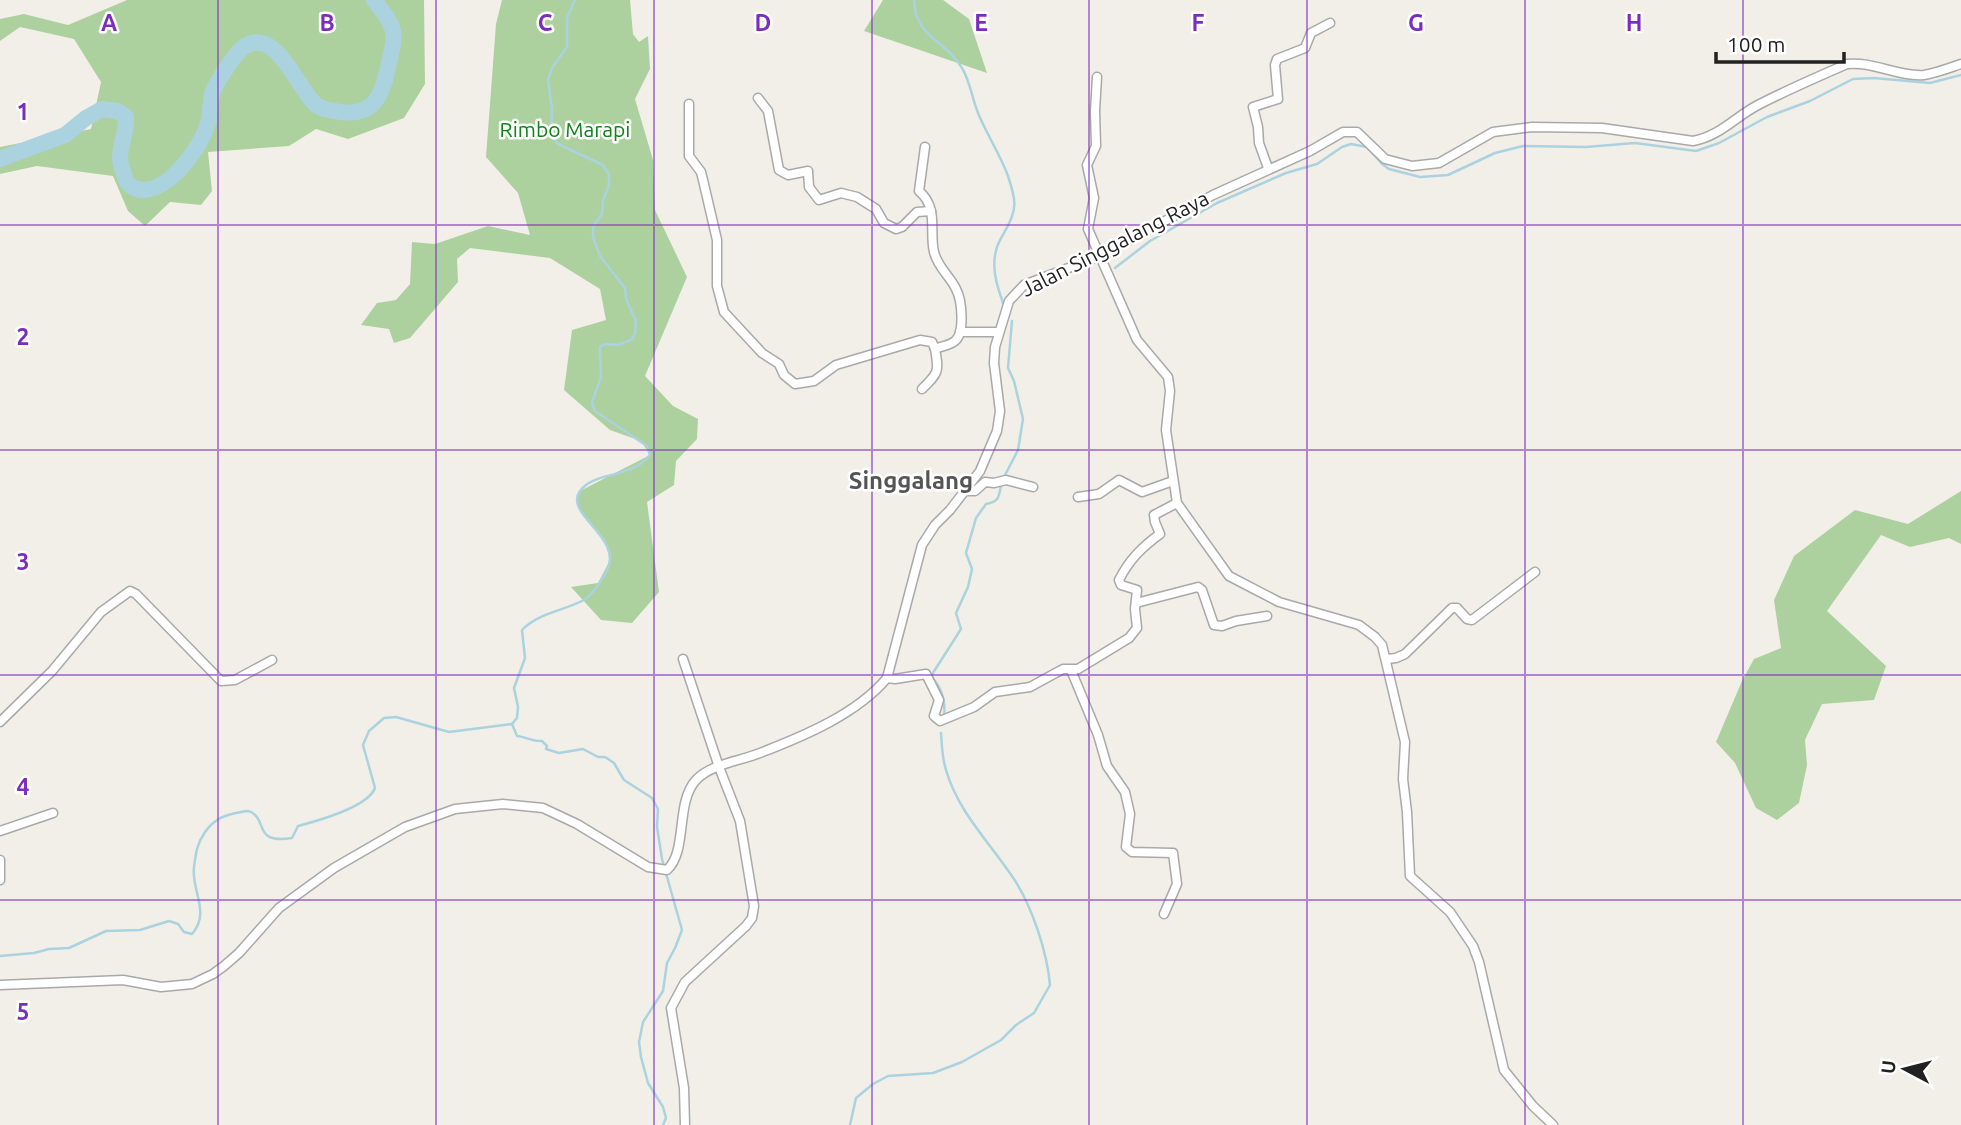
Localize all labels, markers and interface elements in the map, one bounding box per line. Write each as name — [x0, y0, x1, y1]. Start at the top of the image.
text: A — [101, 10, 117, 35]
text: B — [319, 10, 335, 35]
text: C — [538, 10, 553, 35]
text: D — [755, 10, 771, 35]
text: E — [974, 10, 988, 35]
text: F — [1192, 10, 1205, 35]
text: G — [1408, 10, 1424, 35]
text: H — [1626, 10, 1642, 35]
scale bar — [1716, 21, 1844, 65]
text: 100 m — [1727, 32, 1785, 56]
text: 1 — [17, 99, 29, 124]
park label: Rimbo Marapi — [500, 117, 630, 141]
street label: Jalan Singgalang Raya — [1017, 185, 1212, 301]
text: 2 — [17, 324, 29, 349]
district label: Singgalang — [849, 467, 973, 494]
text: 3 — [17, 549, 29, 574]
text: 4 — [17, 774, 30, 799]
text: 5 — [17, 999, 29, 1024]
north arrow — [1870, 1034, 1940, 1104]
text: U — [1876, 1059, 1900, 1075]

